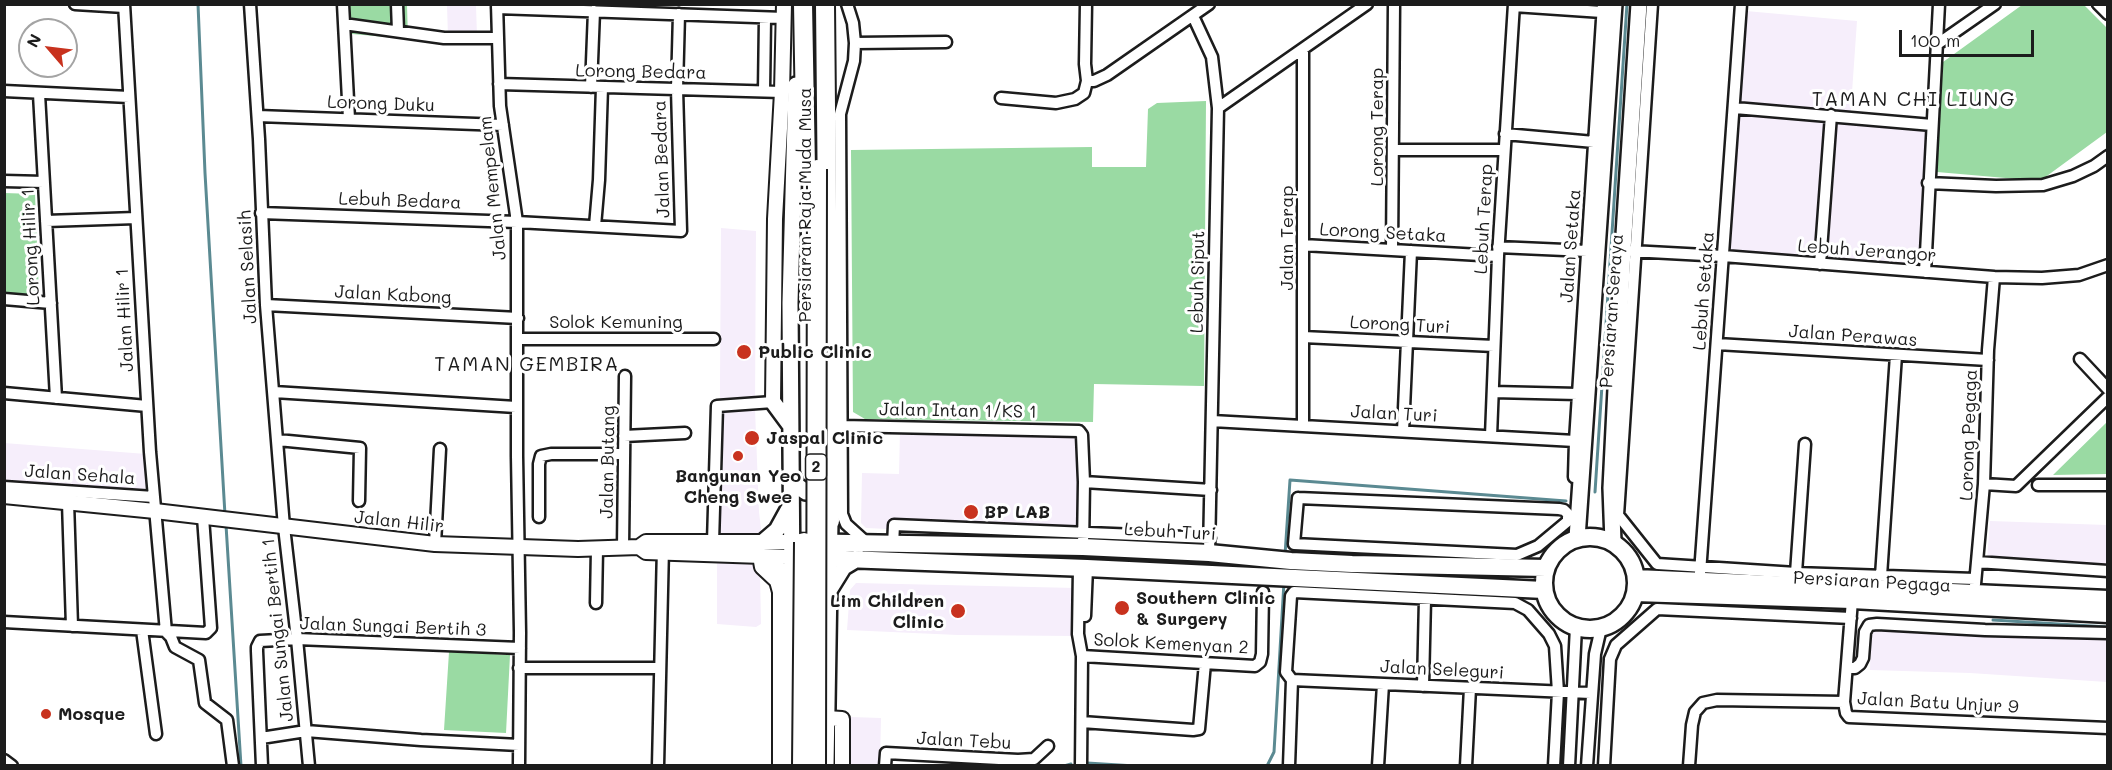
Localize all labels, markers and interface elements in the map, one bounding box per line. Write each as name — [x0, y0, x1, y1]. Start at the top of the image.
north arrow — [18, 18, 78, 78]
scale bar — [1902, 18, 2037, 56]
text: 100 m — [1910, 28, 1960, 52]
text: N — [21, 30, 46, 51]
street label: Lorong Bedara — [575, 60, 707, 84]
street label: Lorong Terap — [1366, 68, 1388, 186]
street label: Persiaran Raja Muda Musa — [794, 87, 816, 323]
district label: TAMAN CHI LIUNG — [1812, 88, 2016, 112]
street label: Lorong Duku — [327, 91, 435, 117]
street label: Jalan Bedara — [649, 100, 675, 218]
street label: Jalan Mempelam — [475, 115, 511, 261]
street label: Lebuh Terap — [1470, 163, 1498, 275]
street label: Jalan Terap — [1276, 185, 1298, 291]
street label: Lorong Hilir 1 — [17, 188, 45, 306]
street label: Lebuh Bedara — [338, 188, 462, 214]
street label: Jalan Setaka — [1556, 189, 1586, 303]
street label: Jalan Selasih — [234, 210, 262, 324]
street label: Lorong Setaka — [1319, 219, 1447, 247]
street label: Lebuh Siput — [1186, 231, 1210, 333]
street label: Lebuh Setaka — [1689, 231, 1719, 351]
street label: Persiaran Seraya — [1596, 233, 1628, 389]
street label: Lebuh Jerangor — [1797, 235, 1937, 267]
street label: Jalan Hilir 1 — [111, 268, 139, 372]
street label: Jalan Kabong — [334, 281, 452, 309]
street label: Solok Kemuning — [549, 311, 683, 333]
street label: Lorong Turi — [1349, 312, 1451, 338]
street label: Jalan Perawas — [1788, 321, 1918, 351]
place label: Public Clinic — [758, 341, 872, 363]
marker: Public Clinic — [735, 343, 753, 361]
district label: TAMAN GEMBIRA — [434, 353, 620, 377]
street label: Lorong Pegaga — [1956, 369, 1982, 501]
street label: Jalan Intan 1/KS 1 — [879, 399, 1037, 423]
street label: Jalan Turi — [1350, 401, 1438, 427]
street label: Jalan Butang — [596, 405, 620, 519]
place label: Jaspal Clinic — [766, 427, 883, 449]
marker: Jaspal Clinic — [743, 429, 761, 447]
marker: Bangunan Yeo Cheng Swee — [731, 449, 745, 463]
road number: 2 — [806, 454, 826, 480]
street label: Jalan Sehala — [24, 460, 136, 490]
place label: Bangunan Yeo Cheng Swee — [675, 465, 801, 508]
place label: BP LAB — [984, 501, 1050, 523]
marker: BP LAB — [962, 503, 980, 521]
street label: Jalan Hilir — [353, 507, 445, 537]
street label: Lebuh Turi — [1123, 519, 1217, 545]
street label: Jalan Sungai Bertih 1 — [258, 537, 298, 723]
street label: Persiaran Pegaga — [1793, 567, 1951, 597]
place label: Southern Clinic & Surgery — [1136, 587, 1275, 630]
place label: Lim Children Clinic — [830, 590, 944, 632]
marker: Southern Clinic & Surgery — [1113, 599, 1131, 617]
marker: Lim Children Clinic — [949, 602, 967, 620]
street label: Jalan Sungai Bertih 3 — [299, 613, 487, 641]
street label: Solok Kemenyan 2 — [1093, 629, 1249, 659]
street label: Jalan Seleguri — [1379, 656, 1505, 684]
street label: Jalan Batu Unjur 9 — [1857, 688, 2019, 718]
place label: Mosque — [58, 703, 125, 725]
marker: Mosque — [39, 707, 53, 721]
street label: Jalan Tebu — [916, 728, 1012, 754]

